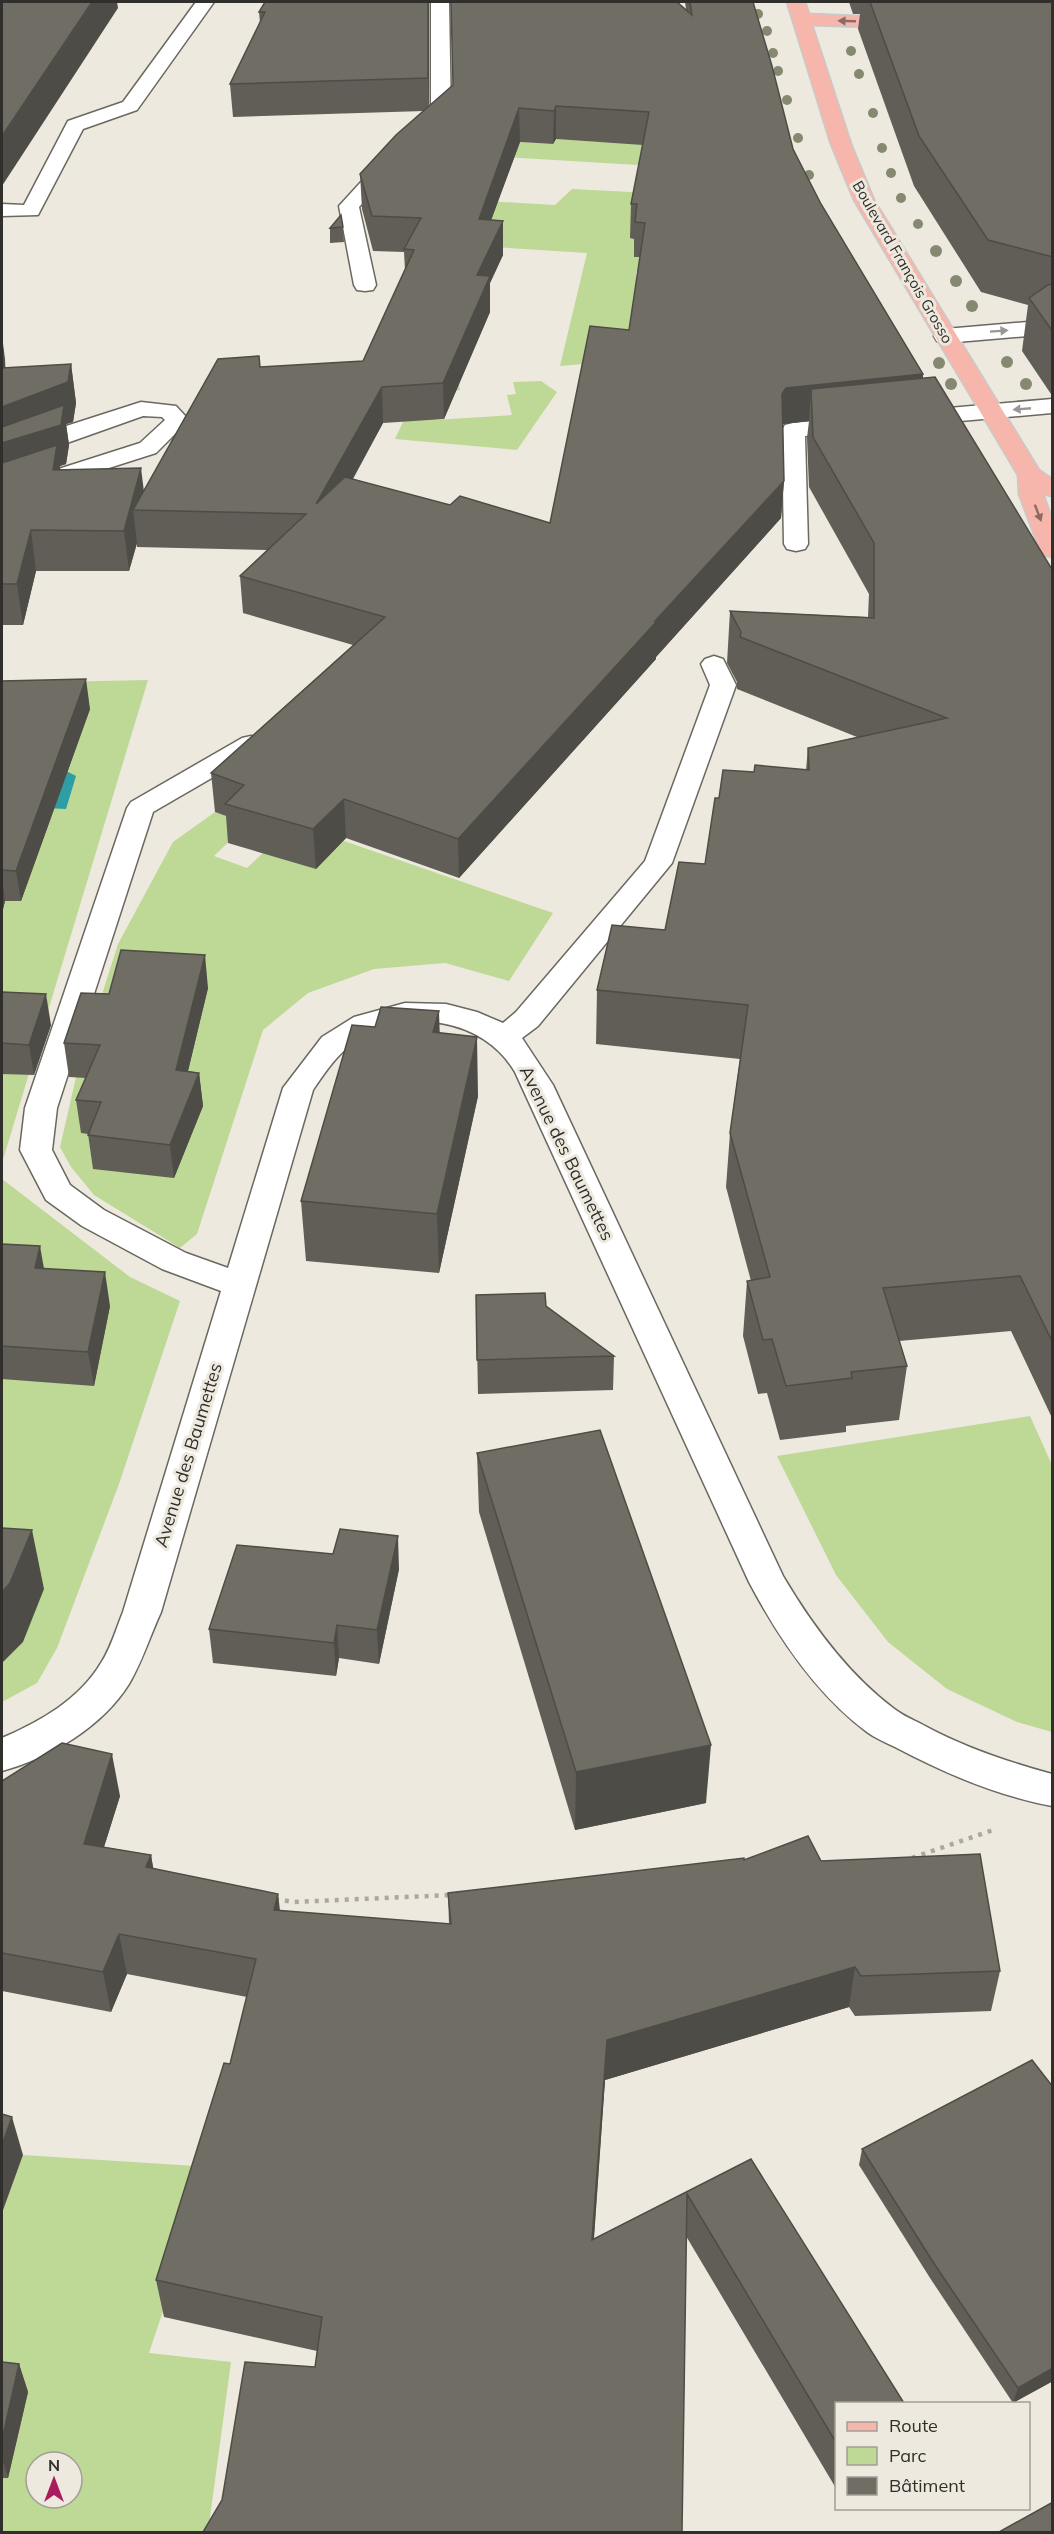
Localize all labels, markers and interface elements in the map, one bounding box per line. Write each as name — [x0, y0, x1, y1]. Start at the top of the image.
one-way arrow — [838, 16, 857, 25]
street label: Boulevard François Grosso — [849, 177, 957, 347]
one-way arrow — [989, 326, 1008, 336]
one-way arrow — [1013, 404, 1032, 414]
one-way arrow — [1033, 505, 1043, 523]
street label: Avenue des Baumettes — [515, 1062, 619, 1244]
street label: Avenue des Baumettes — [149, 1360, 227, 1550]
legend — [835, 2402, 1030, 2510]
text: Route — [889, 2414, 938, 2437]
text: Parc — [889, 2444, 927, 2467]
north arrow — [24, 2450, 84, 2510]
text: N — [48, 2455, 60, 2475]
text: Bâtiment — [889, 2474, 965, 2497]

